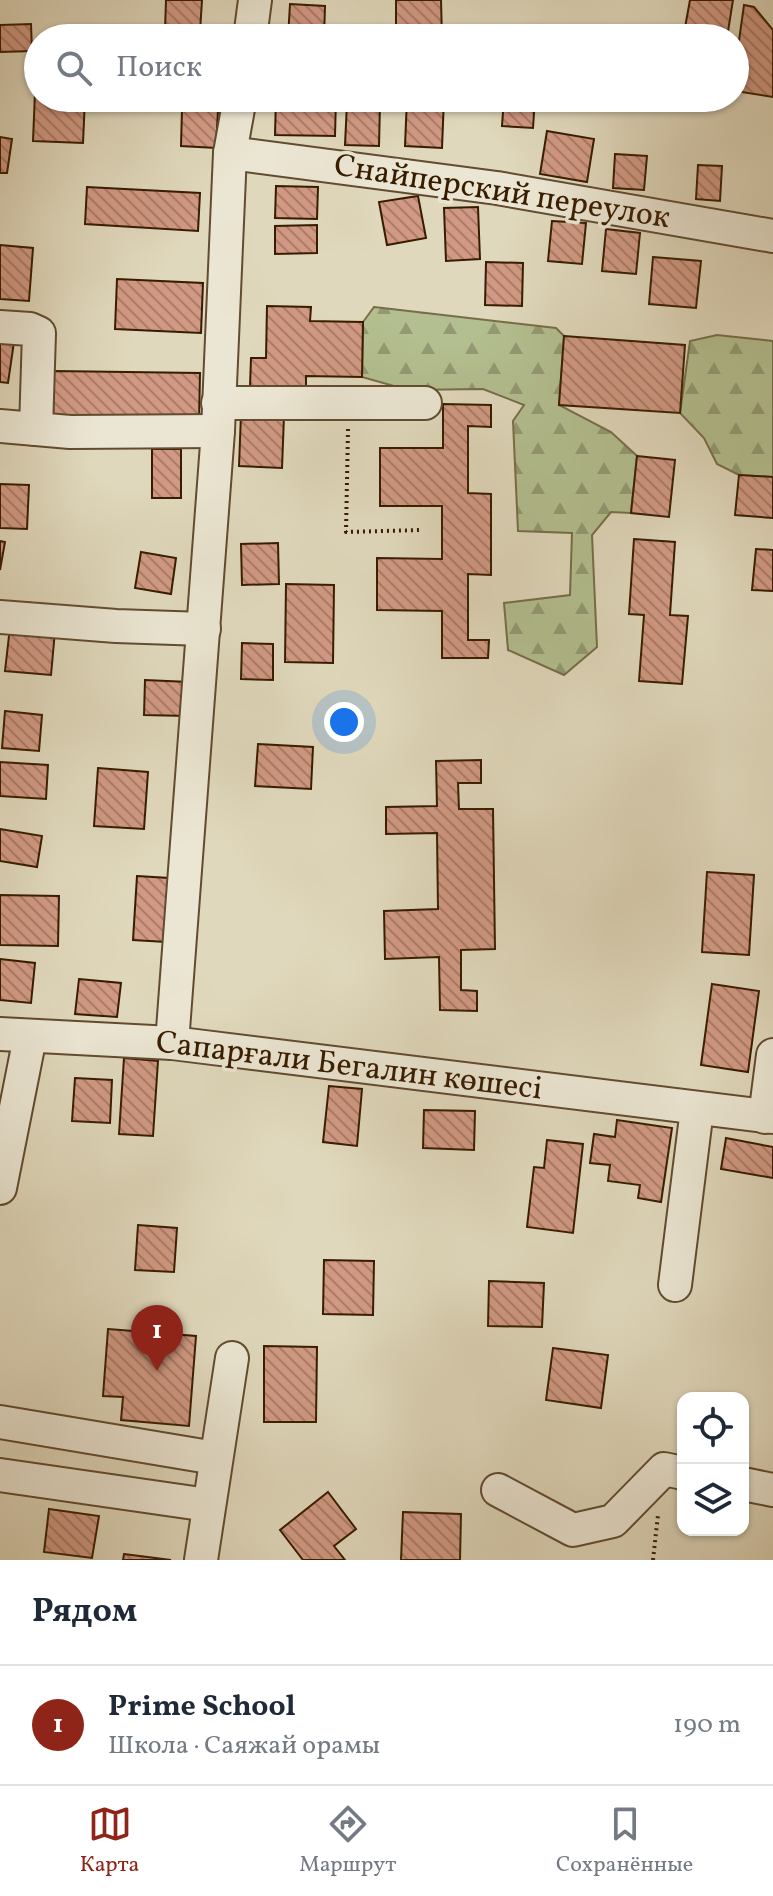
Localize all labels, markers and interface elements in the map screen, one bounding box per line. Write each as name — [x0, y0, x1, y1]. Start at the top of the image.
search box — [24, 24, 749, 112]
icon: search — [52, 46, 96, 90]
text: Поиск — [116, 47, 202, 89]
street label: Снайперский переулок — [331, 145, 673, 241]
your location — [324, 702, 364, 742]
street label: Сапарғали Бегалин көшесі — [153, 1021, 545, 1113]
pin: 1 — [131, 1305, 183, 1371]
map controls — [677, 1392, 749, 1536]
button: locate — [677, 1392, 749, 1464]
button: layers — [677, 1464, 749, 1536]
text: Рядом — [32, 1589, 137, 1636]
text: Prime School — [108, 1686, 296, 1728]
text: 1 — [53, 1707, 63, 1743]
text: 190 m — [673, 1707, 741, 1743]
text: Школа · Саяжай орамы — [108, 1728, 380, 1764]
tab: Карта — [80, 1802, 140, 1881]
tab: Маршрут — [299, 1802, 396, 1881]
tab: Сохранённые — [556, 1802, 693, 1881]

